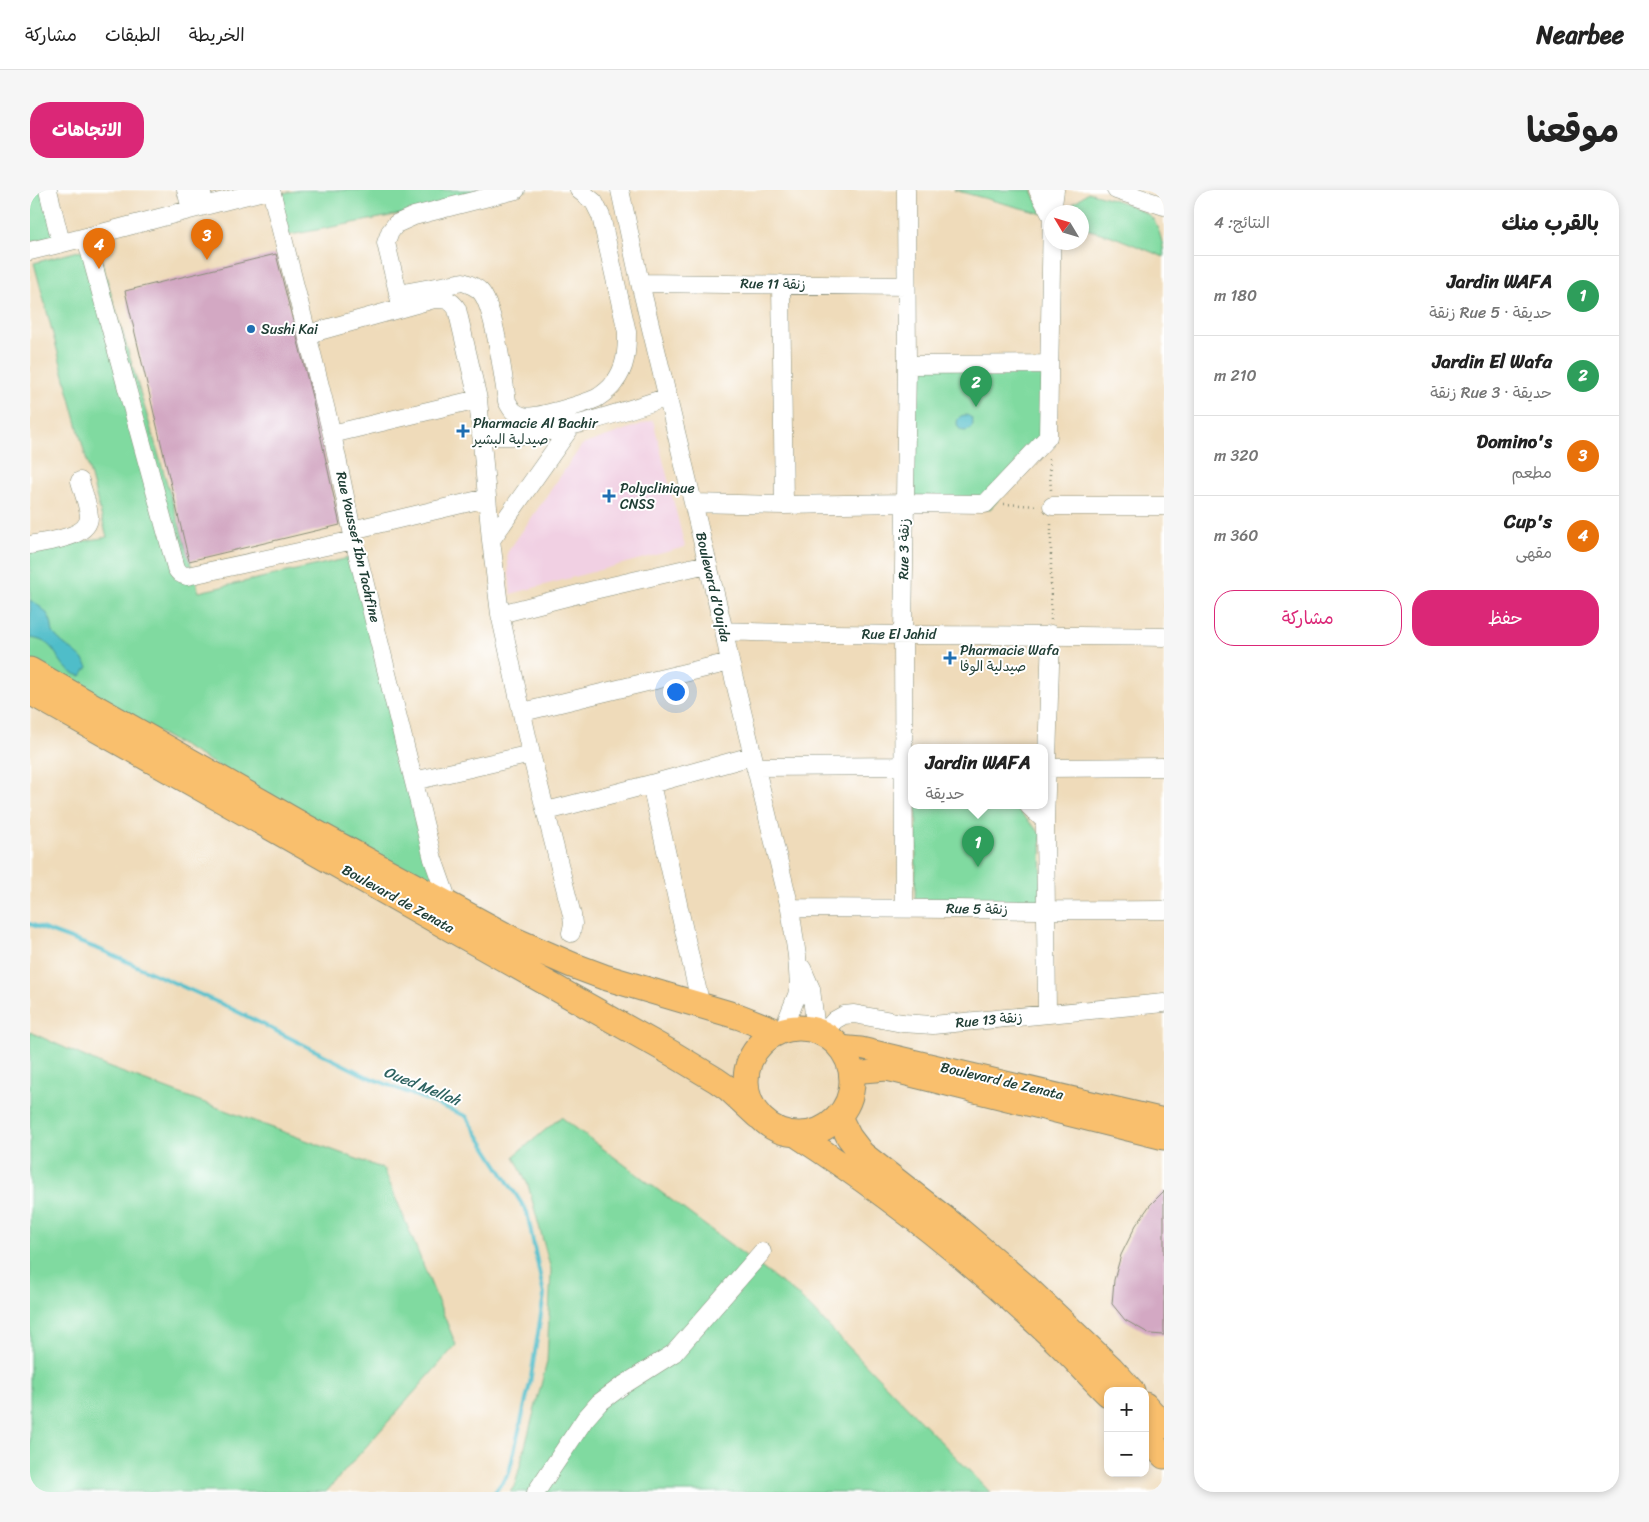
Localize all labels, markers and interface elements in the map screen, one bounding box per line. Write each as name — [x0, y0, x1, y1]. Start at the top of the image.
text: Nearbee — [1536, 14, 1624, 56]
text: مشاركة — [25, 19, 77, 51]
text: الطبقات — [105, 19, 161, 51]
text: الخريطة — [189, 19, 245, 51]
text: موقعنا — [1526, 99, 1619, 161]
button: الاتجاهات — [30, 102, 144, 158]
text: بالقرب منك — [1501, 204, 1599, 242]
north arrow — [1044, 205, 1089, 250]
text: النتائج: 4 — [1214, 208, 1270, 237]
pin: 3 — [191, 219, 223, 260]
pin: 4 — [83, 228, 115, 269]
text: Jardin WAFA — [1447, 265, 1552, 298]
street label: Rue 11 زنقة — [740, 271, 806, 297]
text: 180 m — [1214, 281, 1257, 310]
text: 1 — [1580, 281, 1586, 310]
text: حديقة · Rue 5 زنقة — [1429, 298, 1552, 327]
place label: Sushi Kai — [261, 317, 319, 342]
marker: Sushi Kai — [245, 323, 257, 335]
text: Jardin El Wafa — [1432, 345, 1552, 378]
text: 210 m — [1214, 361, 1257, 390]
text: 2 — [1578, 361, 1588, 390]
pin: 2 — [960, 366, 992, 407]
text: حديقة · Rue 3 زنقة — [1430, 378, 1552, 407]
place label: Pharmacie Al Bachir صيدلية البشير — [472, 411, 599, 452]
marker: Pharmacie Al Bachir صيدلية البشير — [457, 425, 469, 437]
text: Domino's — [1477, 425, 1552, 458]
text: 320 m — [1214, 441, 1259, 470]
text: 3 — [1579, 441, 1587, 470]
text: مطعم — [1512, 458, 1552, 487]
street label: Rue Youssef Ibn Tachfine — [328, 469, 388, 625]
place label: Polyclinique CNSS — [620, 476, 695, 517]
marker: Polyclinique CNSS — [602, 489, 616, 503]
text: Cup's — [1504, 505, 1552, 538]
street label: Rue 3 زنقة — [891, 518, 917, 580]
text: 360 m — [1214, 521, 1258, 550]
text: 4 — [1578, 521, 1588, 550]
street label: Boulevard d'Oujda — [688, 530, 738, 645]
text: مقهى — [1515, 538, 1552, 567]
button: مشاركة — [1214, 590, 1402, 646]
button: حفظ — [1412, 590, 1599, 646]
street label: Rue El Jahid — [862, 622, 938, 647]
place label: Pharmacie Wafa صيدلية الوفا — [960, 638, 1059, 679]
marker: Pharmacie Wafa صيدلية الوفا — [944, 652, 956, 664]
your location — [663, 679, 689, 705]
popup — [908, 744, 1048, 809]
text: Jardin WAFA — [925, 746, 1031, 779]
text: حديقة — [925, 779, 965, 808]
pin: 1 — [962, 826, 994, 867]
street label: Boulevard de Zenata — [337, 858, 460, 941]
street label: Rue 5 زنقة — [946, 896, 1008, 922]
street label: Rue 13 زنقة — [954, 1005, 1024, 1035]
street label: Boulevard de Zenata — [938, 1055, 1067, 1108]
water label: Oued Mellah — [380, 1059, 465, 1114]
map controls — [1104, 1387, 1149, 1477]
button: + — [1104, 1387, 1149, 1432]
button: − — [1104, 1432, 1149, 1477]

